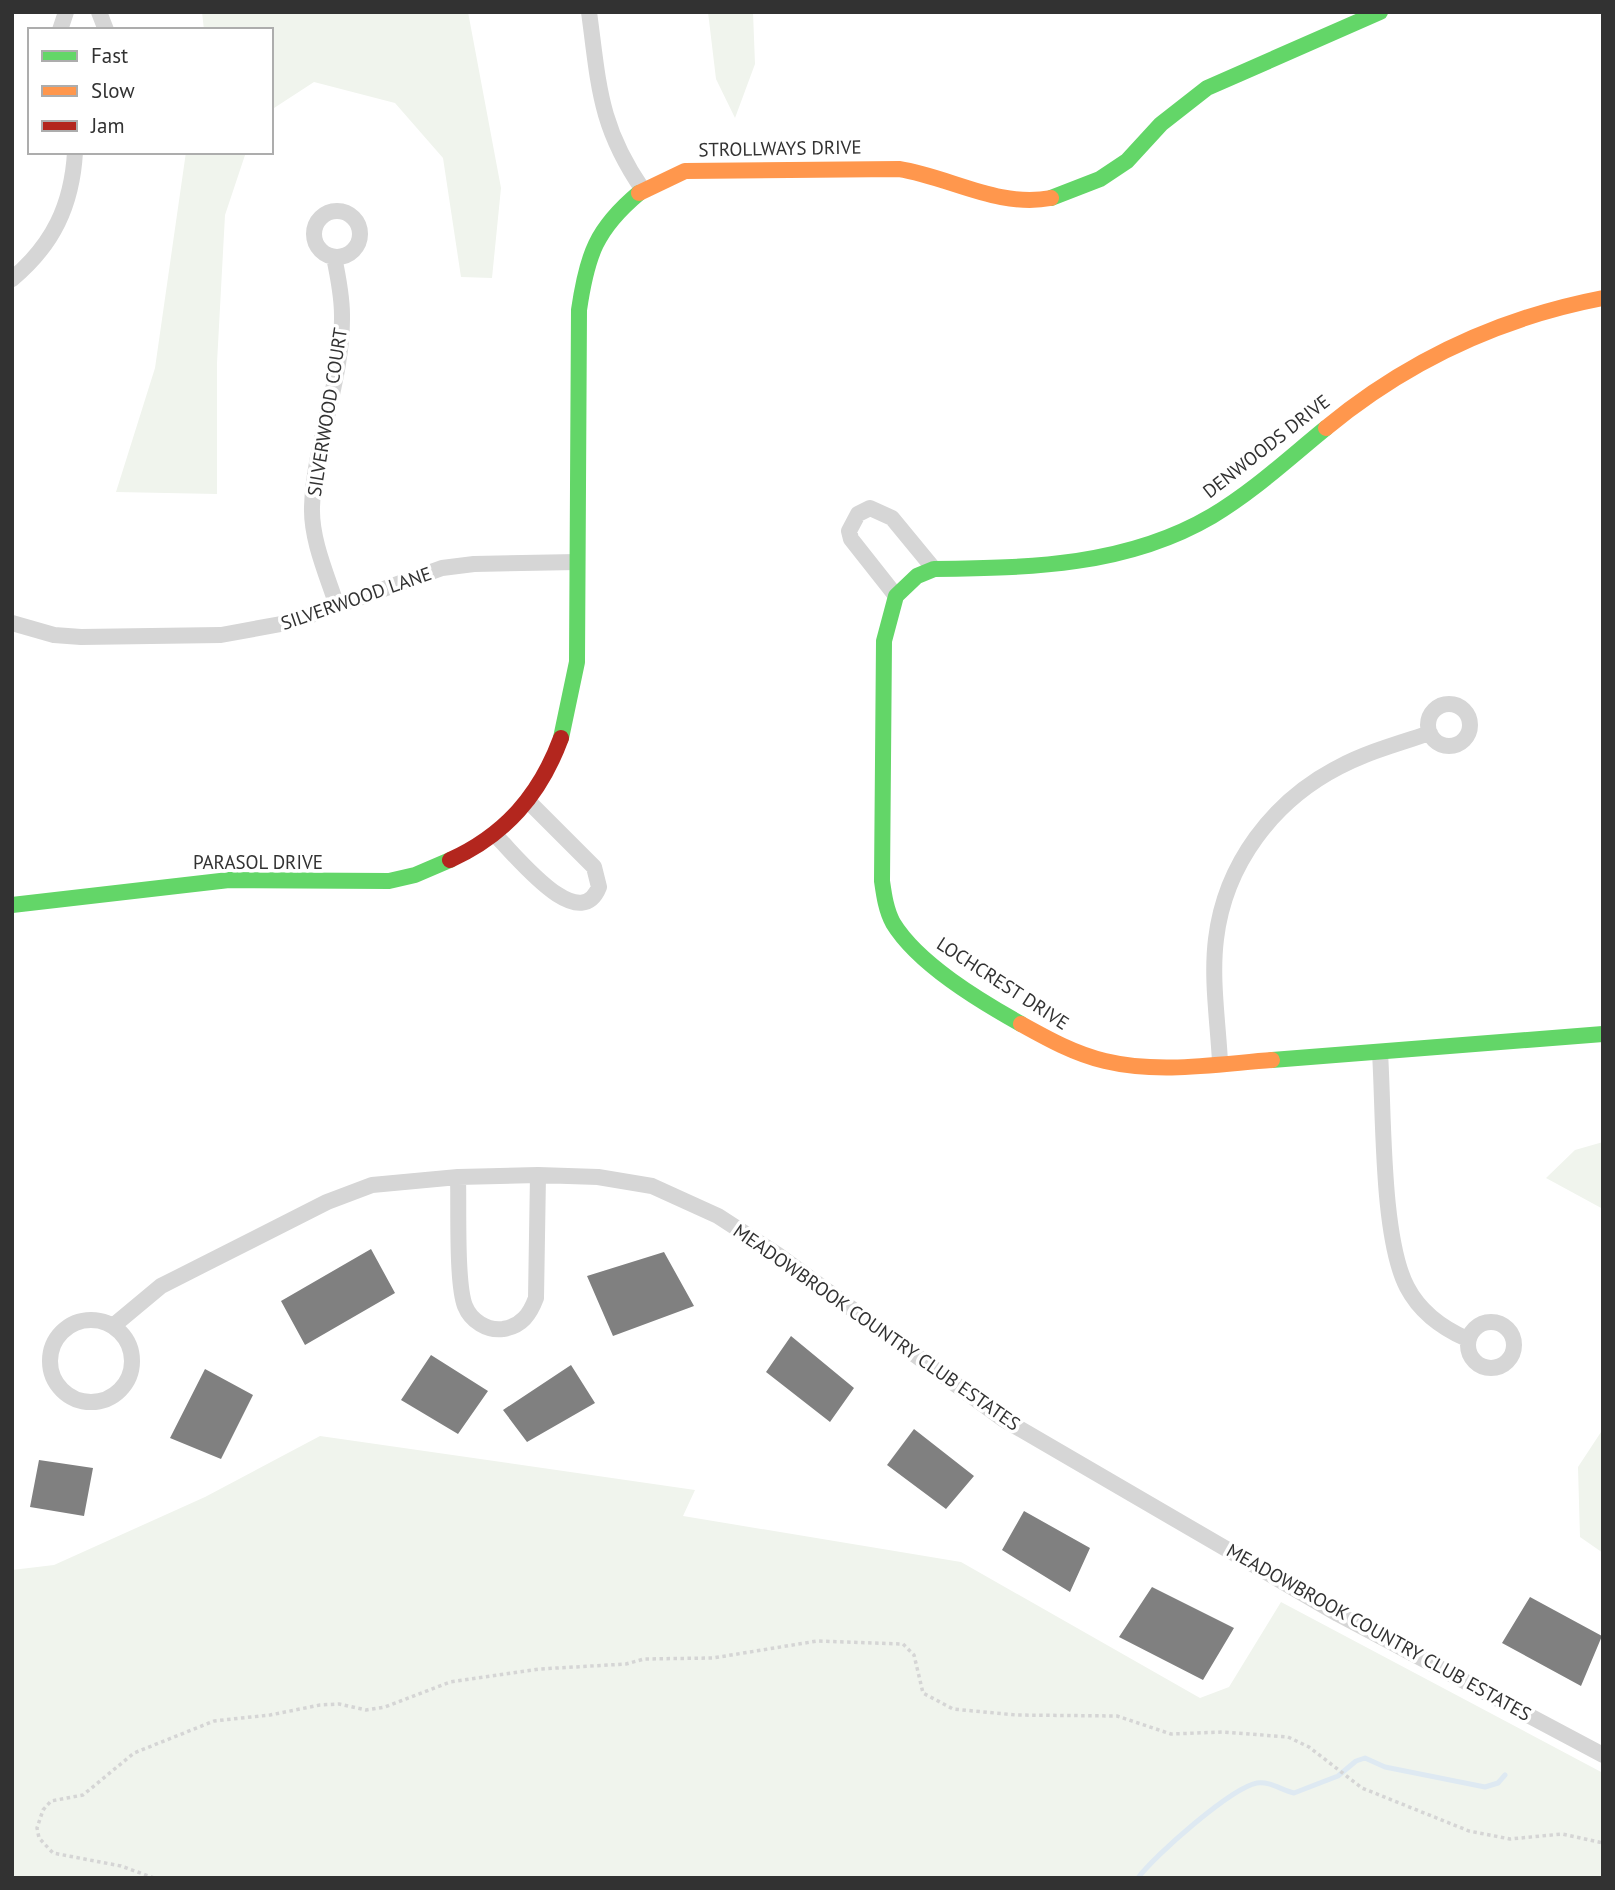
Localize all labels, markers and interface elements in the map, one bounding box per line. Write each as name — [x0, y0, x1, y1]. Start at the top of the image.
legend — [28, 28, 273, 154]
text: Fast — [91, 42, 128, 69]
text: Slow — [91, 77, 135, 104]
text: Jam — [90, 112, 125, 139]
street label: STROLLWAYS DRIVE — [698, 135, 862, 161]
street label: SILVERWOOD COURT — [302, 326, 352, 498]
street label: DENWOODS DRIVE — [1198, 389, 1334, 503]
street label: SILVERWOOD LANE — [277, 561, 435, 635]
street label: PARASOL DRIVE — [193, 850, 323, 874]
street label: LOCHCREST DRIVE — [932, 931, 1074, 1035]
street label: MEADOWBROOK COUNTRY CLUB ESTATES — [729, 1218, 1025, 1436]
street label: MEADOWBROOK COUNTRY CLUB ESTATES — [1222, 1538, 1536, 1726]

